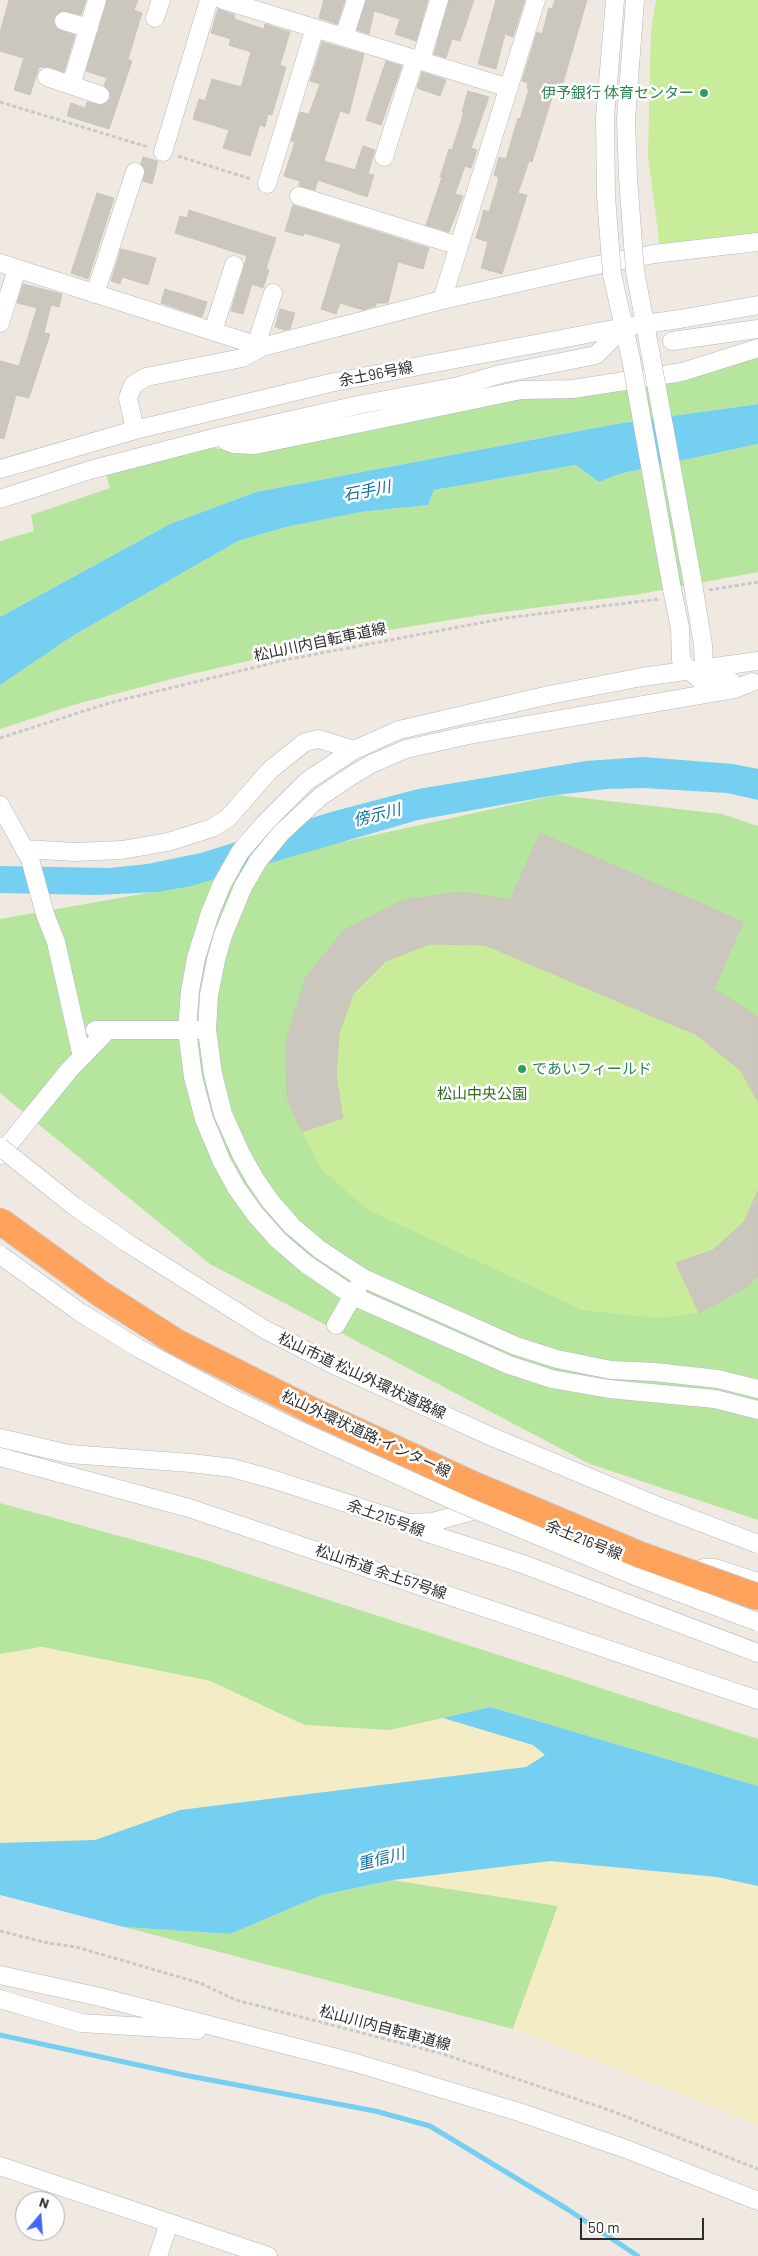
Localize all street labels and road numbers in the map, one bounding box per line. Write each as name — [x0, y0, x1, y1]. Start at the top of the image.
street label: 余土96号線 — [337, 358, 415, 390]
street label: 松山川内自転車道線 — [252, 619, 388, 665]
street label: 松山市道 松山外環状道路線 — [275, 1329, 449, 1423]
street label: 松山外環状道路;インター線 — [279, 1387, 453, 1481]
street label: 余土215号線 — [345, 1496, 427, 1540]
street label: 余土216号線 — [543, 1517, 625, 1563]
street label: 松山市道 余土57号線 — [313, 1541, 449, 1603]
street label: 松山川内自転車道線 — [317, 2002, 453, 2054]

